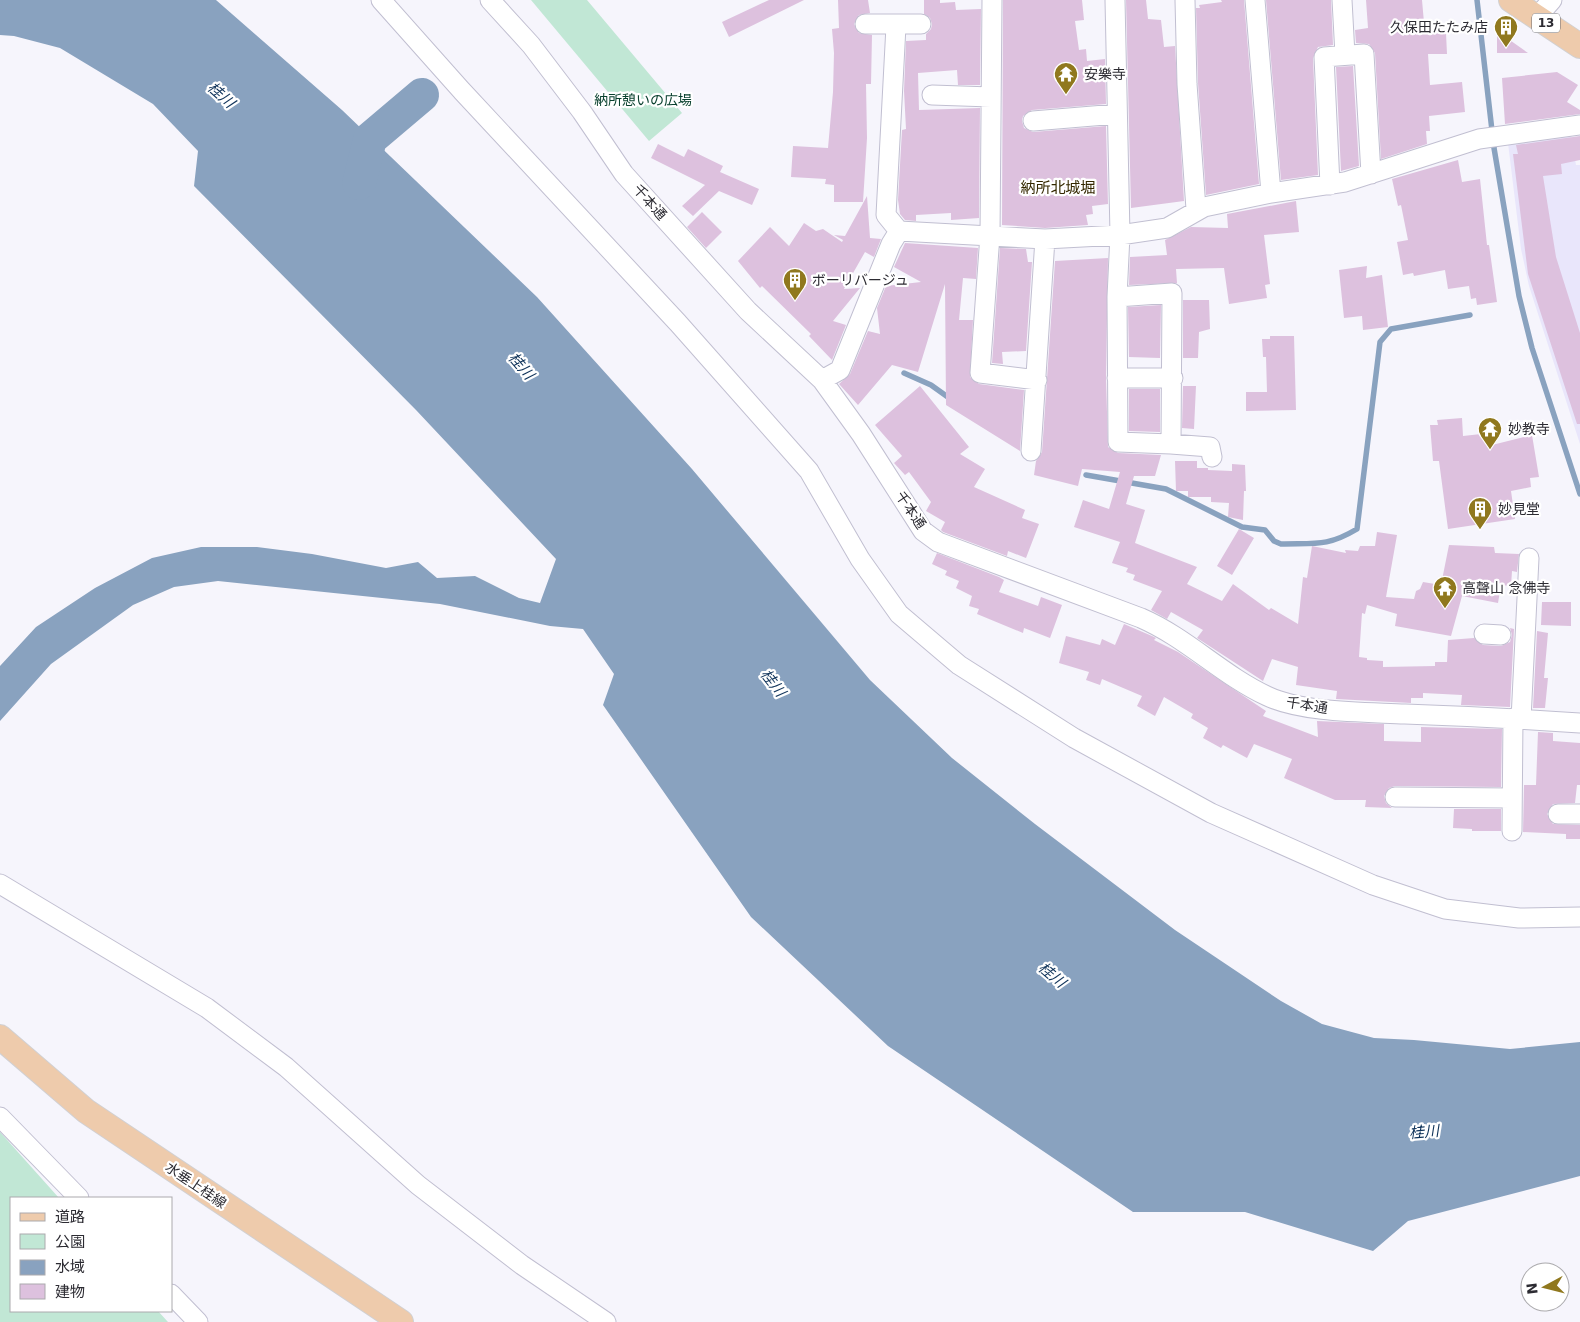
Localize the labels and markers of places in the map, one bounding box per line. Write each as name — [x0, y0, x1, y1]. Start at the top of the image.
building icon: 久保田たたみ店 — [1493, 14, 1519, 48]
place label: 久保田たたみ店 — [1390, 19, 1488, 35]
temple icon: 安樂寺 — [1053, 61, 1079, 95]
place label: 安樂寺 — [1084, 66, 1126, 82]
building icon: ボーリバージュ — [782, 267, 808, 301]
place label: ボーリバージュ — [812, 272, 909, 288]
temple icon: 妙教寺 — [1477, 416, 1503, 450]
place label: 妙教寺 — [1508, 421, 1550, 437]
building icon: 妙見堂 — [1467, 496, 1493, 530]
place label: 妙見堂 — [1498, 501, 1540, 517]
temple icon: 高聲山 念佛寺 — [1432, 575, 1458, 609]
place label: 高聲山 念佛寺 — [1462, 580, 1550, 596]

